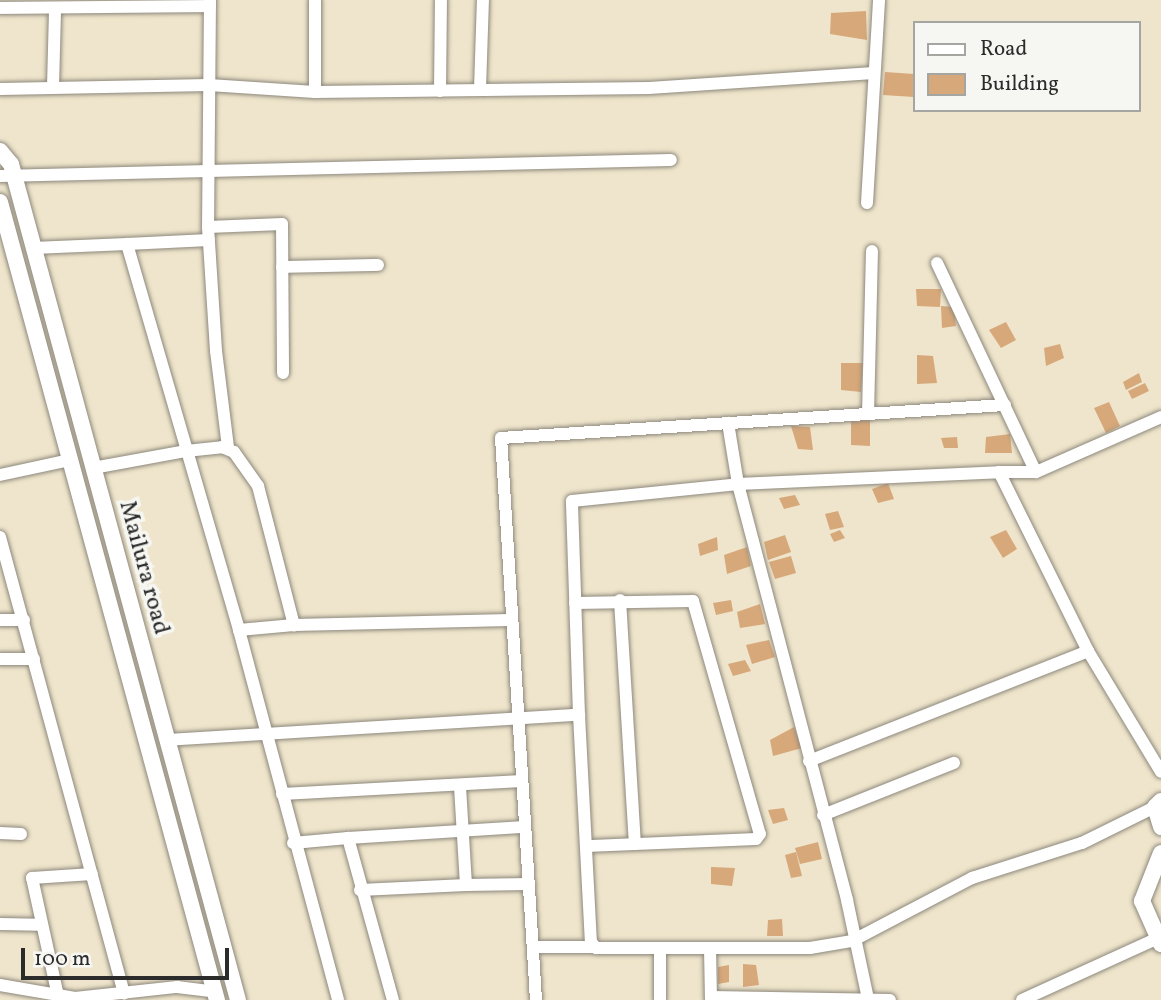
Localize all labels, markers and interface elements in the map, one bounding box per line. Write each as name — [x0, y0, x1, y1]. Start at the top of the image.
legend — [912, 21, 1140, 112]
text: Road — [980, 35, 1027, 64]
text: Building — [980, 70, 1059, 99]
street label: Mailura road — [111, 498, 175, 638]
scale bar — [24, 934, 233, 978]
text: 100 m — [34, 945, 91, 974]

